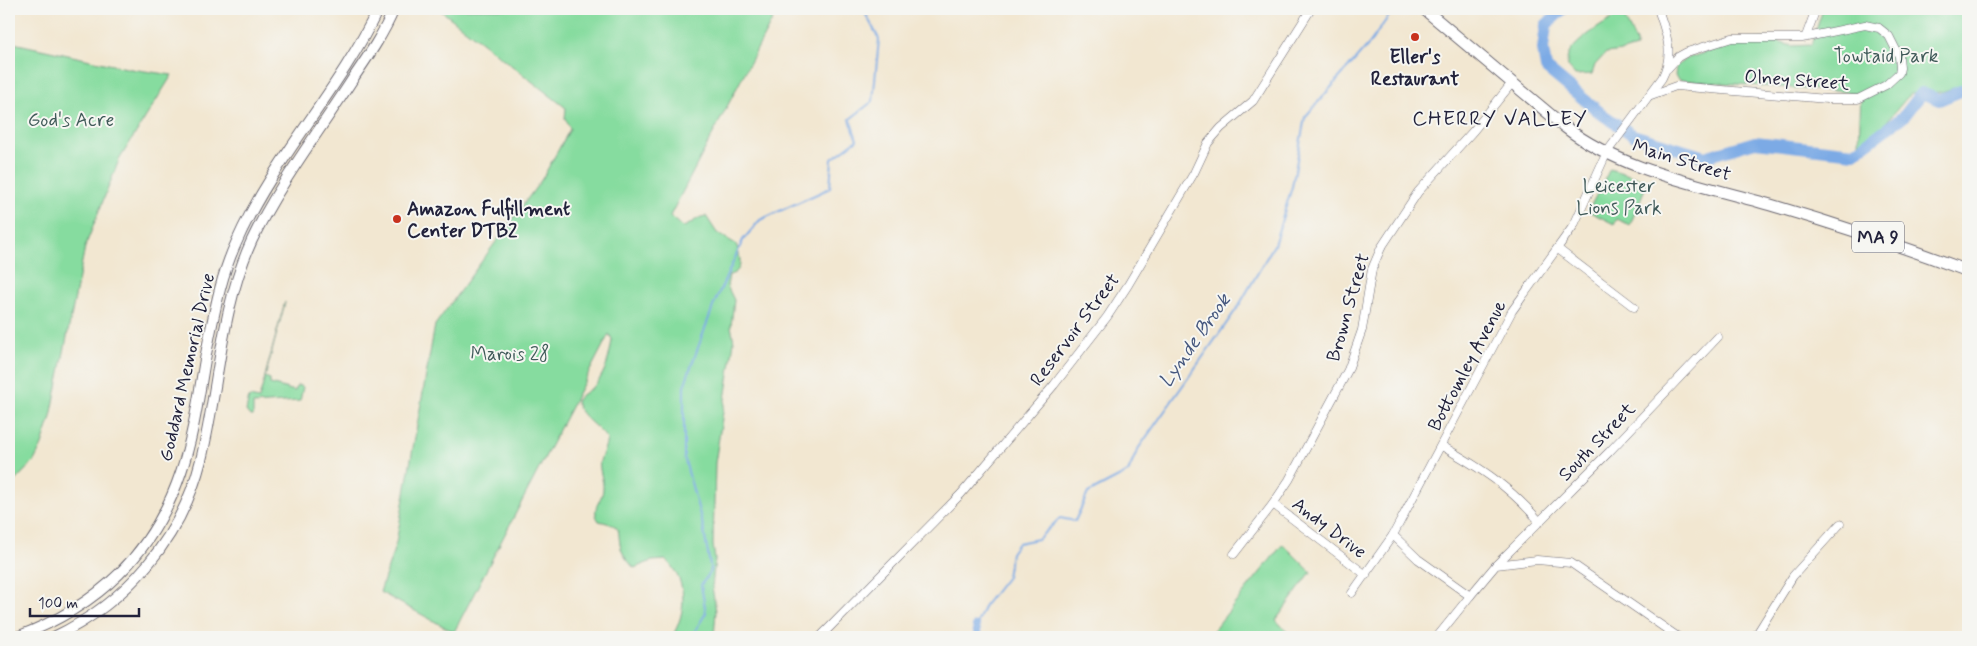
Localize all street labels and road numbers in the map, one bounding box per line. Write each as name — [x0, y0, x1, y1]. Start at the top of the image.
street label: Olney Street — [1744, 64, 1850, 97]
street label: Main Street — [1629, 134, 1734, 187]
road number: MA 9 — [1852, 222, 1904, 252]
street label: Brown Street — [1321, 250, 1376, 364]
street label: Reservoir Street — [1025, 268, 1126, 391]
street label: Goddard Memorial Drive — [154, 271, 221, 464]
street label: Bottomley Avenue — [1422, 296, 1512, 436]
street label: South Street — [1553, 397, 1641, 487]
street label: Andy Drive — [1287, 492, 1371, 564]

